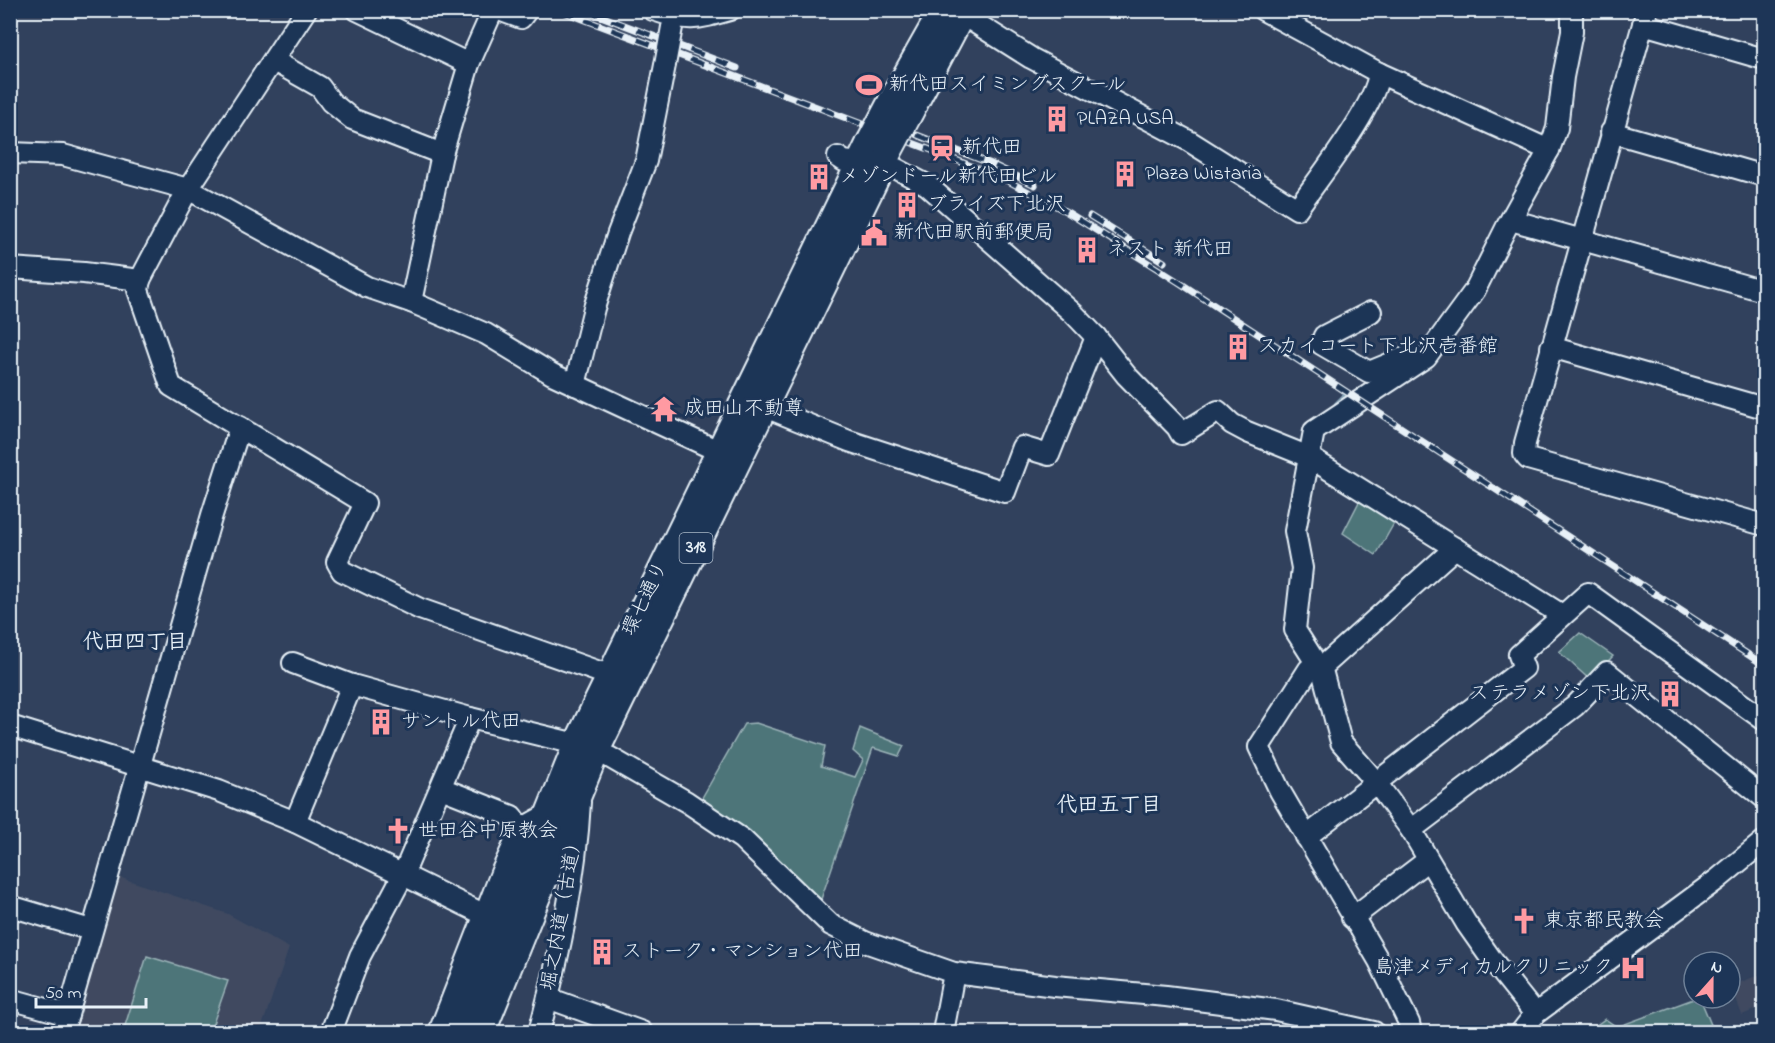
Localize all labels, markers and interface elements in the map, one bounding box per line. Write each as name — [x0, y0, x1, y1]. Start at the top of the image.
sports icon: 新代田スイミングスクール — [854, 70, 884, 100]
place label: 新代田スイミングスクール — [889, 71, 1127, 100]
building icon: PLAZA USA — [1042, 104, 1072, 134]
place label: PLAZA USA — [1077, 105, 1174, 134]
station icon: 新代田 — [927, 133, 957, 163]
place label: 新代田 — [962, 134, 1022, 163]
building icon: Plaza Wistaria — [1110, 159, 1140, 189]
place label: Plaza Wistaria — [1145, 160, 1262, 189]
building icon: メゾンドール新代田ビル — [804, 162, 834, 192]
place label: メゾンドール新代田ビル — [839, 163, 1057, 192]
building icon: ブライズ下北沢 — [892, 190, 922, 220]
place label: ブライズ下北沢 — [927, 191, 1065, 220]
public building icon: 新代田駅前郵便局 — [859, 218, 889, 248]
place label: 新代田駅前郵便局 — [894, 219, 1054, 248]
building icon: ネスト 新代田 — [1072, 235, 1102, 265]
place label: ネスト 新代田 — [1107, 236, 1233, 265]
building icon: スカイコート下北沢壱番館 — [1223, 332, 1253, 362]
place label: スカイコート下北沢壱番館 — [1258, 333, 1498, 362]
temple icon: 成田山不動尊 — [649, 394, 679, 424]
place label: 成田山不動尊 — [684, 395, 804, 424]
road number: 318 — [680, 533, 712, 563]
street label: 環七通り — [615, 557, 677, 641]
district label: 代田四丁目 — [83, 628, 188, 658]
building icon: ステラメゾン下北沢 — [1655, 679, 1685, 709]
place label: ステラメゾン下北沢 — [1469, 680, 1650, 709]
building icon: サントル代田 — [366, 707, 396, 737]
place label: サントル代田 — [401, 708, 521, 737]
district label: 代田五丁目 — [1057, 791, 1162, 821]
church icon: 世田谷中原教会 — [383, 816, 413, 846]
place label: 世田谷中原教会 — [418, 817, 558, 846]
street label: 堀之内道（古道） — [535, 831, 591, 993]
church icon: 東京都民教会 — [1509, 906, 1539, 936]
place label: 東京都民教会 — [1544, 907, 1664, 936]
building icon: ストーク・マンション代田 — [587, 937, 617, 967]
place label: ストーク・マンション代田 — [622, 938, 863, 967]
north arrow — [1682, 950, 1742, 1010]
hospital icon: 島津メディカルクリニック — [1618, 953, 1648, 983]
place label: 島津メディカルクリニック — [1374, 954, 1613, 983]
text: N — [1707, 955, 1726, 981]
scale bar — [36, 971, 146, 1009]
text: 50 m — [45, 981, 82, 1007]

